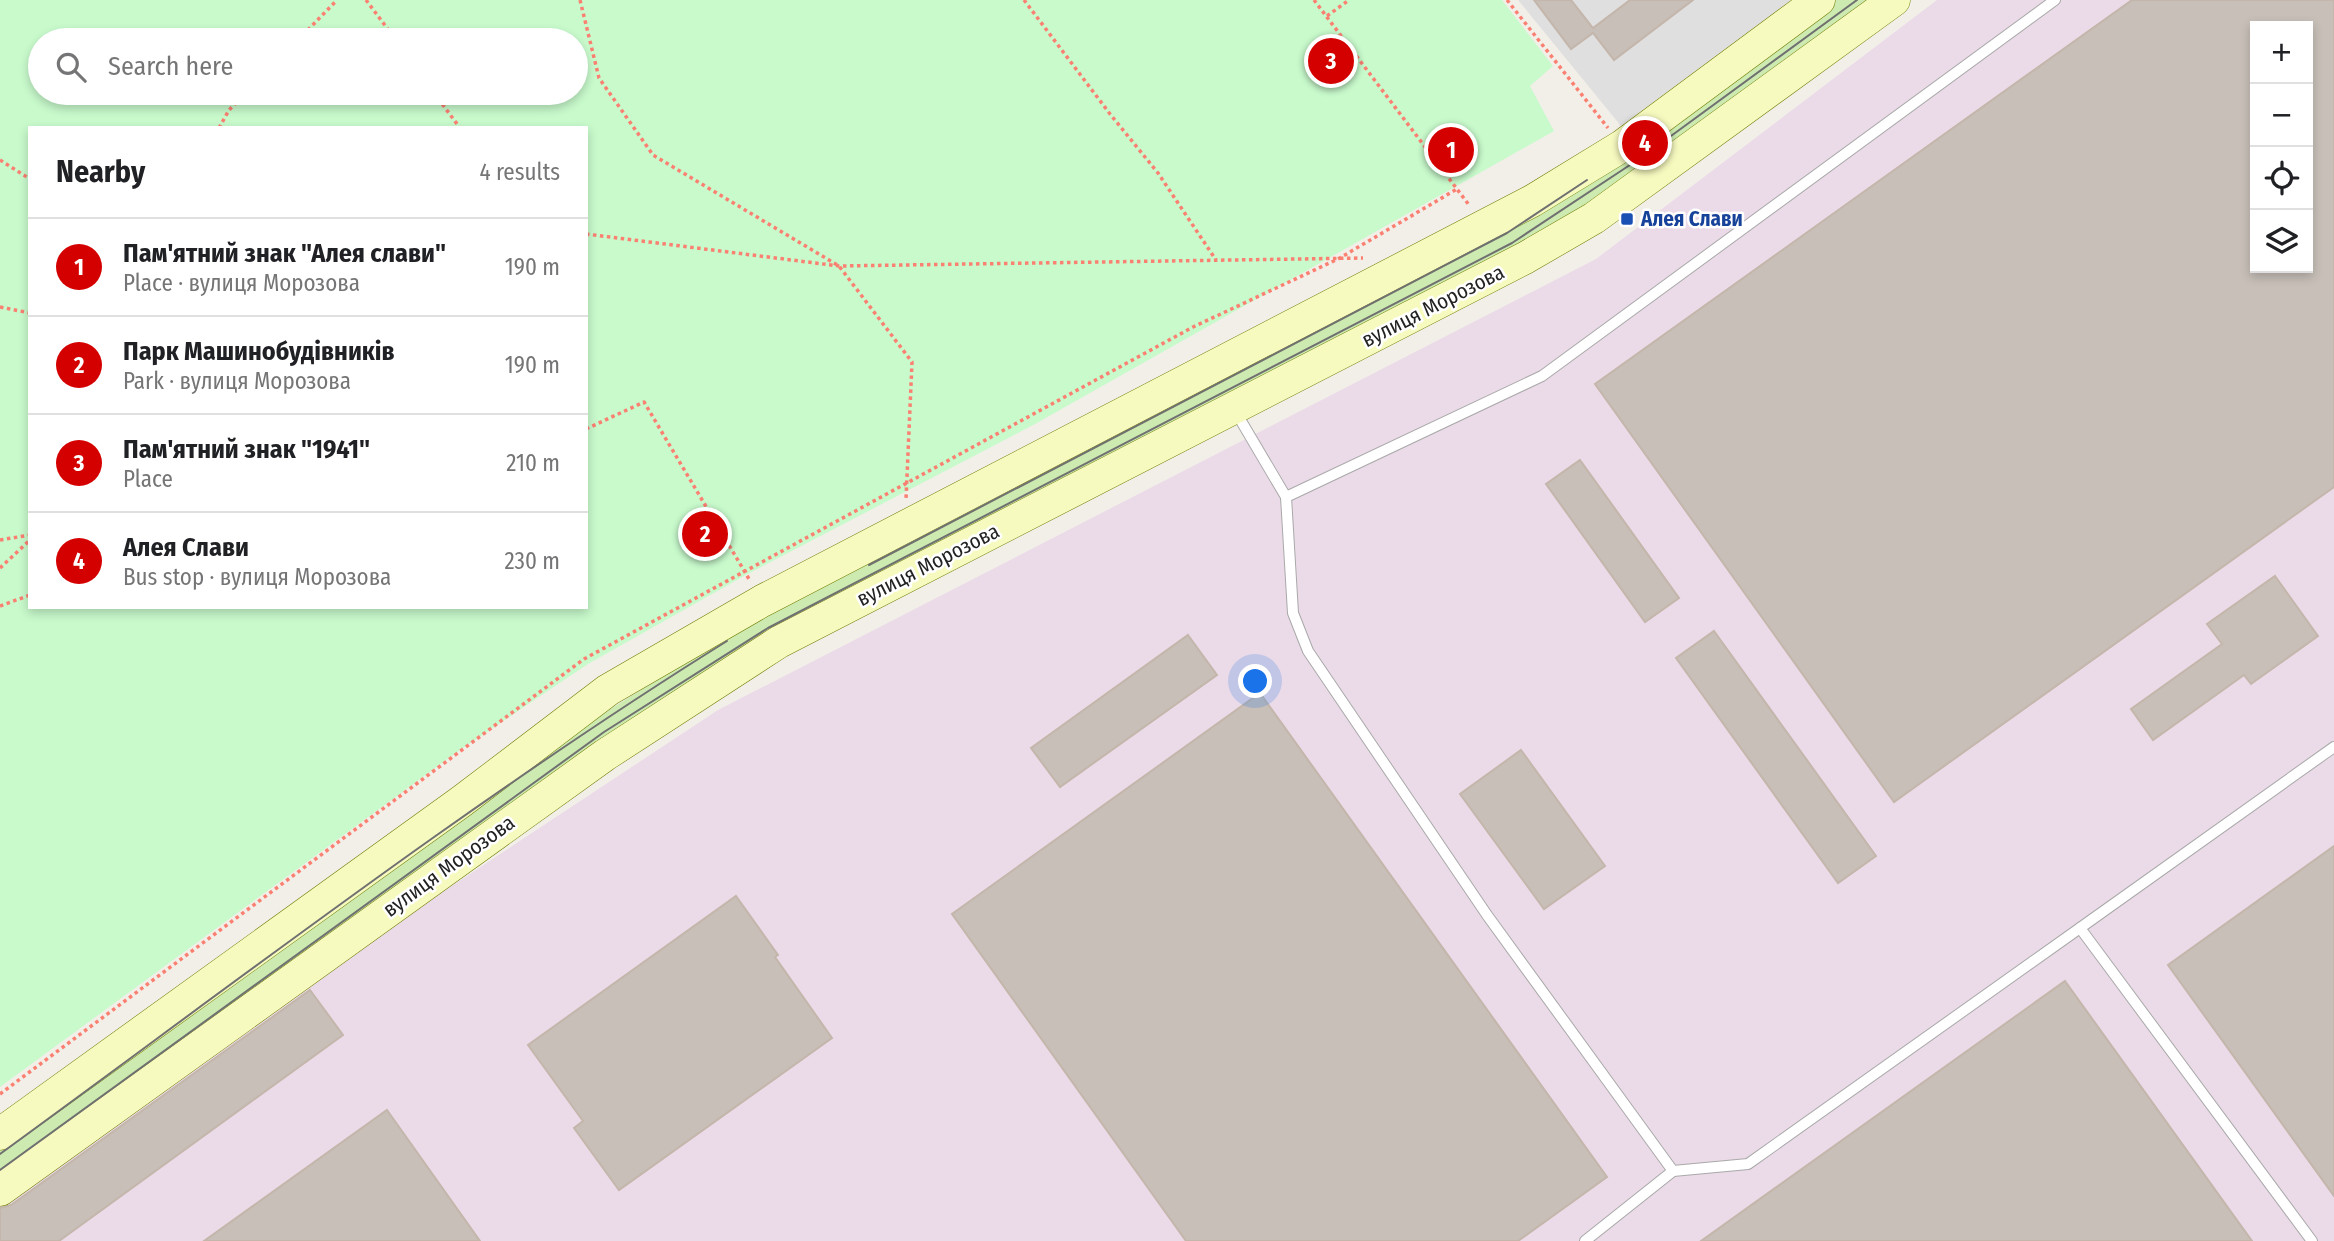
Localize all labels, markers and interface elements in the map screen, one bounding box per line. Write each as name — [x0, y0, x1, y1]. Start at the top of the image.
map controls — [2250, 21, 2313, 273]
button: + — [2250, 21, 2313, 84]
search box — [28, 28, 588, 105]
pin: 3 — [1308, 35, 1354, 87]
icon: search — [52, 48, 90, 86]
text: Search here — [108, 51, 233, 82]
button: − — [2250, 84, 2313, 147]
pin: 4 — [1622, 117, 1668, 169]
pin: 1 — [1428, 124, 1474, 176]
button: locate — [2250, 147, 2313, 210]
text: Nearby — [56, 154, 145, 190]
text: 4 results — [479, 158, 560, 186]
place label: Aлея Слави — [1640, 206, 1743, 232]
button: layers — [2250, 210, 2313, 273]
marker: Aлея Слави — [1619, 211, 1635, 227]
text: Пам'ятний знак "Алея слави" — [123, 238, 446, 269]
text: 1 — [74, 253, 84, 281]
text: 190 m — [505, 253, 560, 281]
street label: вулиця Морозова — [1357, 259, 1509, 353]
text: Place · вулиця Морозова — [123, 269, 360, 297]
text: Парк Машинобудівників — [123, 336, 395, 367]
text: 2 — [74, 351, 84, 379]
text: 190 m — [505, 351, 560, 379]
text: Park · вулиця Морозова — [123, 367, 351, 395]
text: Пам'ятний знак "1941" — [123, 434, 370, 465]
text: 3 — [74, 449, 84, 477]
text: 210 m — [506, 449, 560, 477]
text: Place — [123, 465, 173, 493]
pin: 2 — [682, 508, 728, 560]
street label: вулиця Морозова — [852, 518, 1004, 612]
text: Алея Слави — [123, 532, 249, 563]
text: 4 — [73, 547, 85, 575]
text: 230 m — [504, 547, 560, 575]
text: Bus stop · вулиця Морозова — [123, 563, 391, 591]
your location — [1238, 664, 1272, 698]
street label: вулиця Морозова — [378, 809, 520, 923]

